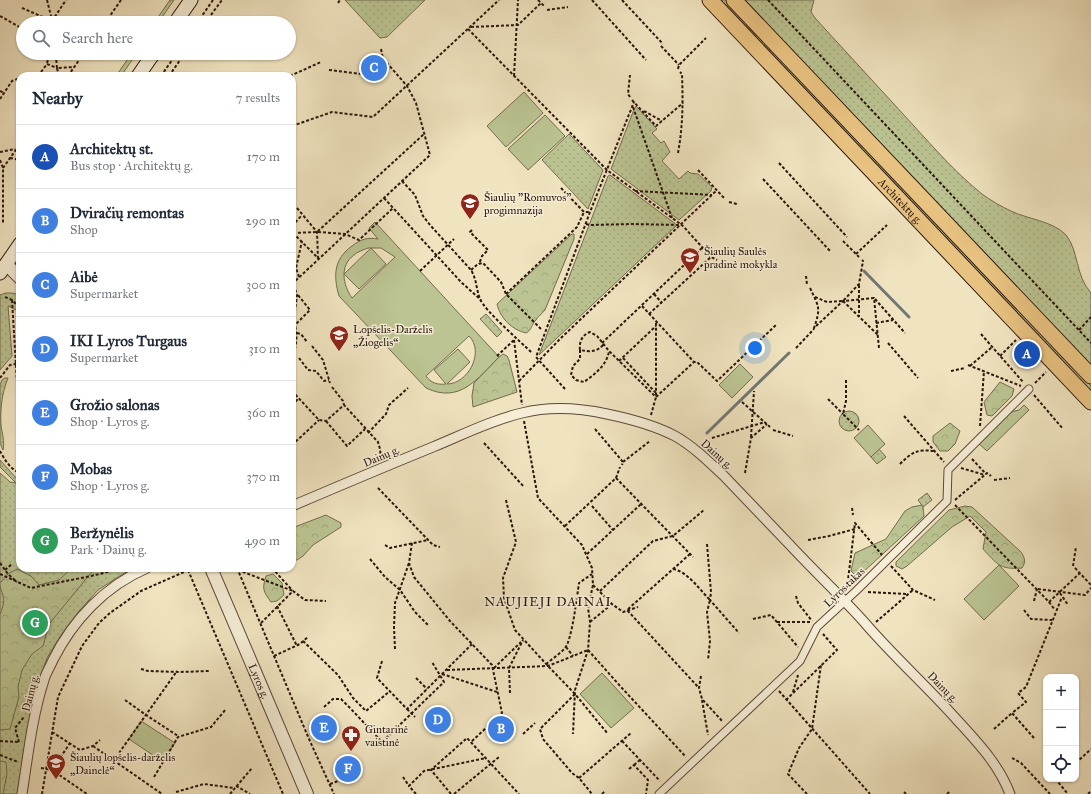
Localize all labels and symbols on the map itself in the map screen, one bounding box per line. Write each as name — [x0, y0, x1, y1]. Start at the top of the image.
pin: C — [361, 53, 387, 83]
street label: Architektų g. — [875, 175, 925, 227]
place label: Šiaulių "Romuvos" progimnazija — [483, 190, 571, 217]
school or university icon: Šiaulių "Romuvos" progimnazija — [459, 192, 481, 220]
place label: Šiaulių Saulės pradinė mokykla — [703, 244, 778, 271]
school or university icon: Šiaulių Saulės pradinė mokykla — [679, 246, 701, 274]
place label: Lopšelis-Darželis „Žiogelis“ — [353, 323, 433, 349]
school or university icon: Lopšelis-Darželis „Žiogelis“ — [328, 324, 350, 352]
your location — [745, 338, 765, 358]
pin: A — [1014, 339, 1040, 369]
street label: Dainų g. — [698, 437, 735, 472]
street label: Dainų g. — [361, 443, 401, 470]
street label: Lyros takas — [821, 565, 867, 610]
district label: NAUJIEJI DAINAI — [484, 594, 612, 610]
pin: G — [22, 608, 48, 638]
street label: Lyros g. — [245, 662, 272, 701]
street label: Dainų g. — [925, 669, 960, 705]
street label: Dainų g. — [19, 673, 42, 713]
pin: D — [425, 705, 451, 735]
pin: E — [311, 713, 337, 743]
pin: B — [488, 714, 514, 744]
place label: Gintarinė vaistinė — [364, 723, 409, 749]
pharmacy icon: Gintarinė vaistinė — [340, 724, 362, 752]
place label: Šiaulių lopšelis-darželis „Dainelė“ — [70, 750, 175, 777]
school or university icon: Šiaulių lopšelis-darželis „Dainelė“ — [45, 752, 67, 780]
pin: F — [335, 754, 361, 784]

